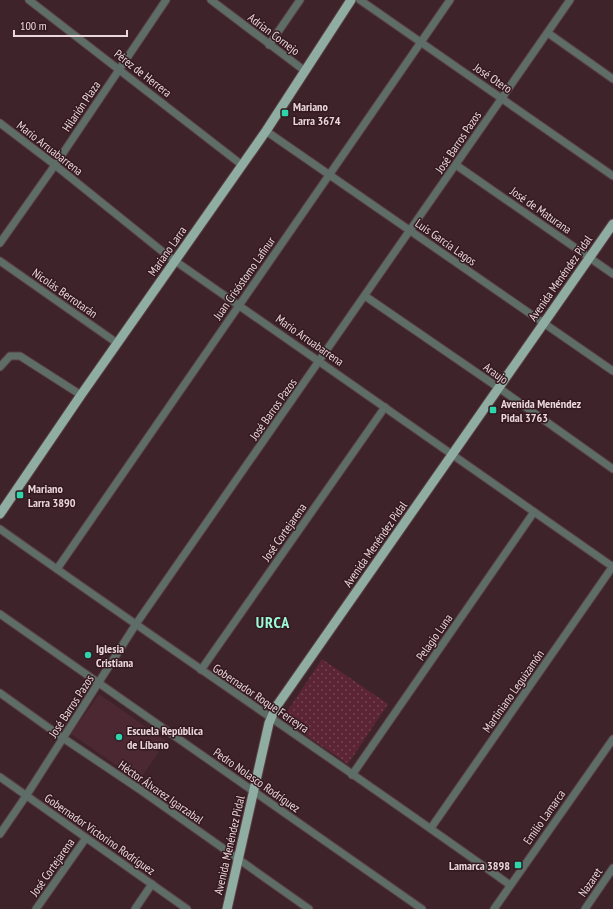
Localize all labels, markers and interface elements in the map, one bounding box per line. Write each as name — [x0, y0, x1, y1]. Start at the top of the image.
street label: Adrian Cornejo — [245, 10, 303, 58]
scale bar — [14, 12, 127, 38]
text: 100 m — [20, 18, 47, 33]
street label: Pérez de Herrera — [111, 46, 175, 100]
street label: José Otero — [470, 59, 515, 96]
street label: Hilarión Plaza — [59, 78, 103, 134]
place label: Mariano Larra 3674 — [293, 99, 341, 128]
marker: Mariano Larra 3674 — [280, 108, 290, 118]
street label: José Barros Pazos — [431, 108, 484, 177]
street label: Mario Arruabarrena — [14, 118, 86, 179]
street label: José de Maturana — [507, 183, 575, 237]
street label: Luis García Lagos — [412, 215, 480, 269]
street label: Mariano Larra — [144, 223, 190, 279]
street label: Avenida Menéndez Pidal — [525, 232, 595, 324]
street label: Juan Crisóstomo Lafinur — [209, 233, 279, 323]
street label: Nicolás Berrotarán — [29, 265, 101, 321]
street label: Mario Arruabarrena — [273, 311, 347, 369]
street label: Araujo — [481, 359, 511, 387]
street label: José Barros Pazos — [246, 375, 300, 444]
place label: Avenida Menéndez Pidal 3763 — [500, 396, 582, 425]
marker: Avenida Menéndez Pidal 3763 — [488, 405, 498, 415]
place label: Mariano Larra 3890 — [28, 481, 76, 510]
marker: Mariano Larra 3890 — [15, 490, 25, 500]
street label: Avenida Menéndez Pidal — [340, 498, 410, 590]
street label: José Cortejarena — [258, 500, 310, 565]
street label: Pelagio Luna — [413, 611, 456, 663]
district label: URCA — [256, 612, 290, 632]
place label: Iglesia Cristiana — [96, 641, 133, 670]
street label: Martiniano Leguizamón — [479, 647, 547, 735]
marker: Iglesia Cristiana — [83, 650, 93, 660]
street label: Gobernador Roque Ferreyra — [210, 660, 312, 736]
street label: José Barros Pazos — [45, 672, 97, 741]
place label: Escuela República de Líbano — [127, 723, 203, 752]
marker: Escuela República de Líbano — [114, 732, 124, 742]
street label: Pedro Nolasco Rodríguez — [211, 744, 303, 816]
street label: Héctor Álvarez Igarzabal — [116, 757, 206, 827]
street label: Emilio Lamarca — [520, 787, 568, 847]
street label: Gobernador Victorino Rodríguez — [42, 790, 158, 878]
street label: Avenida Menéndez Pidal — [210, 794, 248, 896]
street label: José Cortejarena — [26, 835, 78, 900]
place label: Lamarca 3898 — [449, 858, 510, 873]
marker: Lamarca 3898 — [513, 860, 523, 870]
street label: Nazaret — [575, 864, 606, 899]

